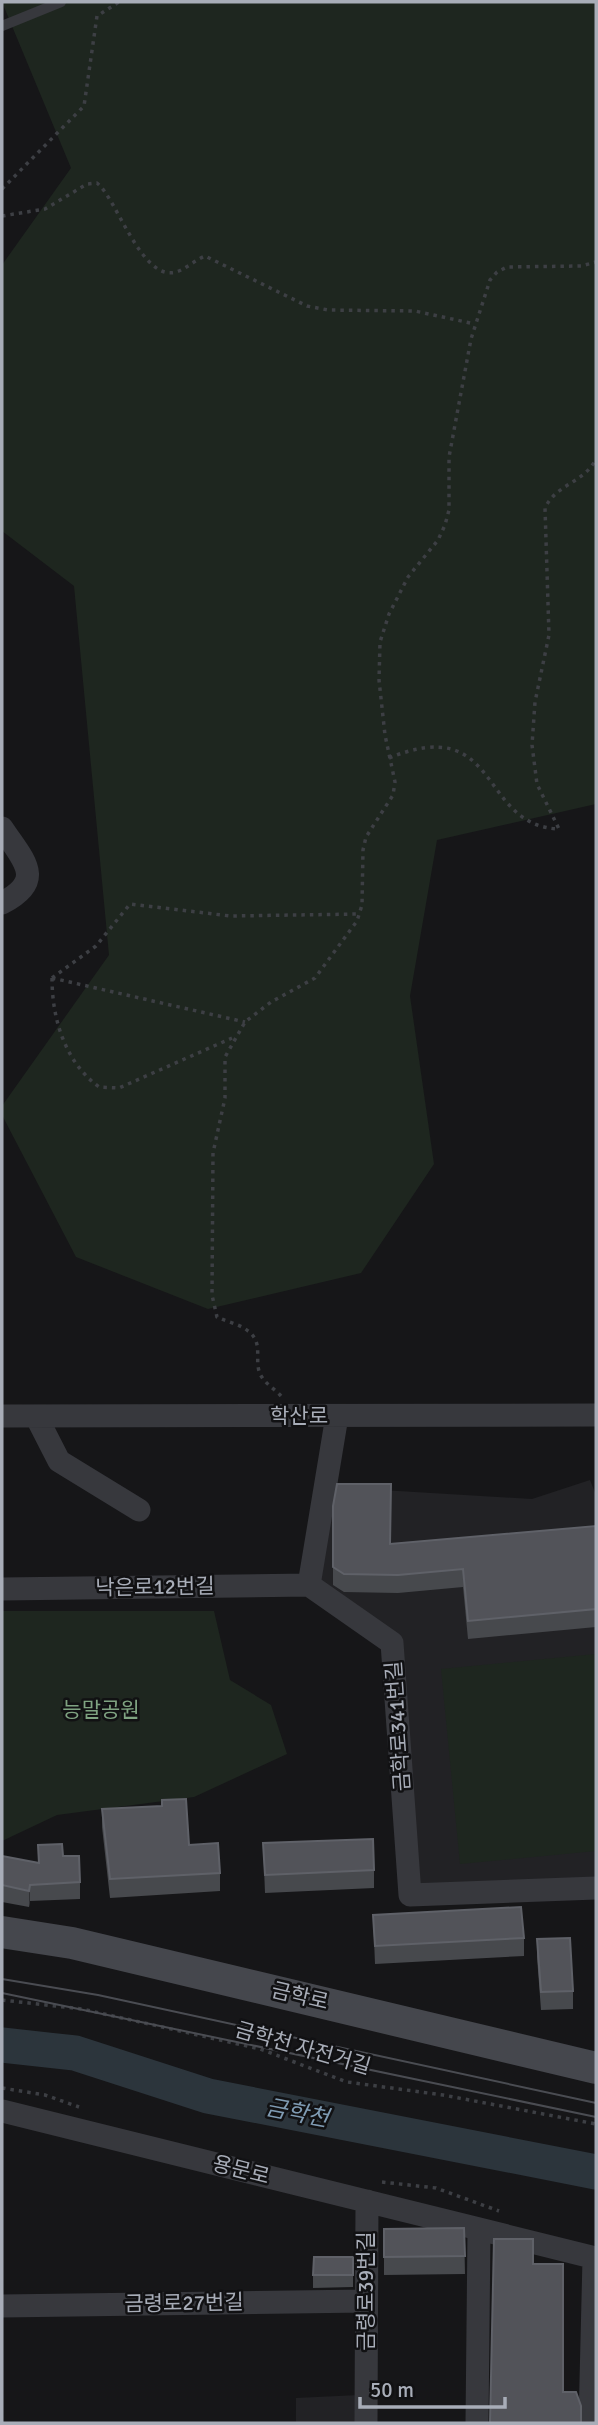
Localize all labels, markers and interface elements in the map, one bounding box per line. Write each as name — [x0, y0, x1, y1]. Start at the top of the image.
street label: 학산로 — [270, 1403, 328, 1429]
street label: 낙은로12번길 — [95, 1573, 215, 1601]
street label: 금학로341번길 — [380, 1660, 416, 1792]
park label: 능말공원 — [62, 1697, 140, 1723]
street label: 금학로 — [269, 1977, 331, 2015]
street label: 금학천 자전거길 — [232, 2016, 374, 2080]
water label: 금학천 — [263, 2093, 334, 2134]
street label: 용문로 — [210, 2150, 272, 2190]
street label: 금령로39번길 — [353, 2231, 379, 2351]
street label: 금령로27번길 — [124, 2289, 244, 2317]
scale bar — [360, 2366, 505, 2410]
text: 50 m — [370, 2377, 414, 2403]

